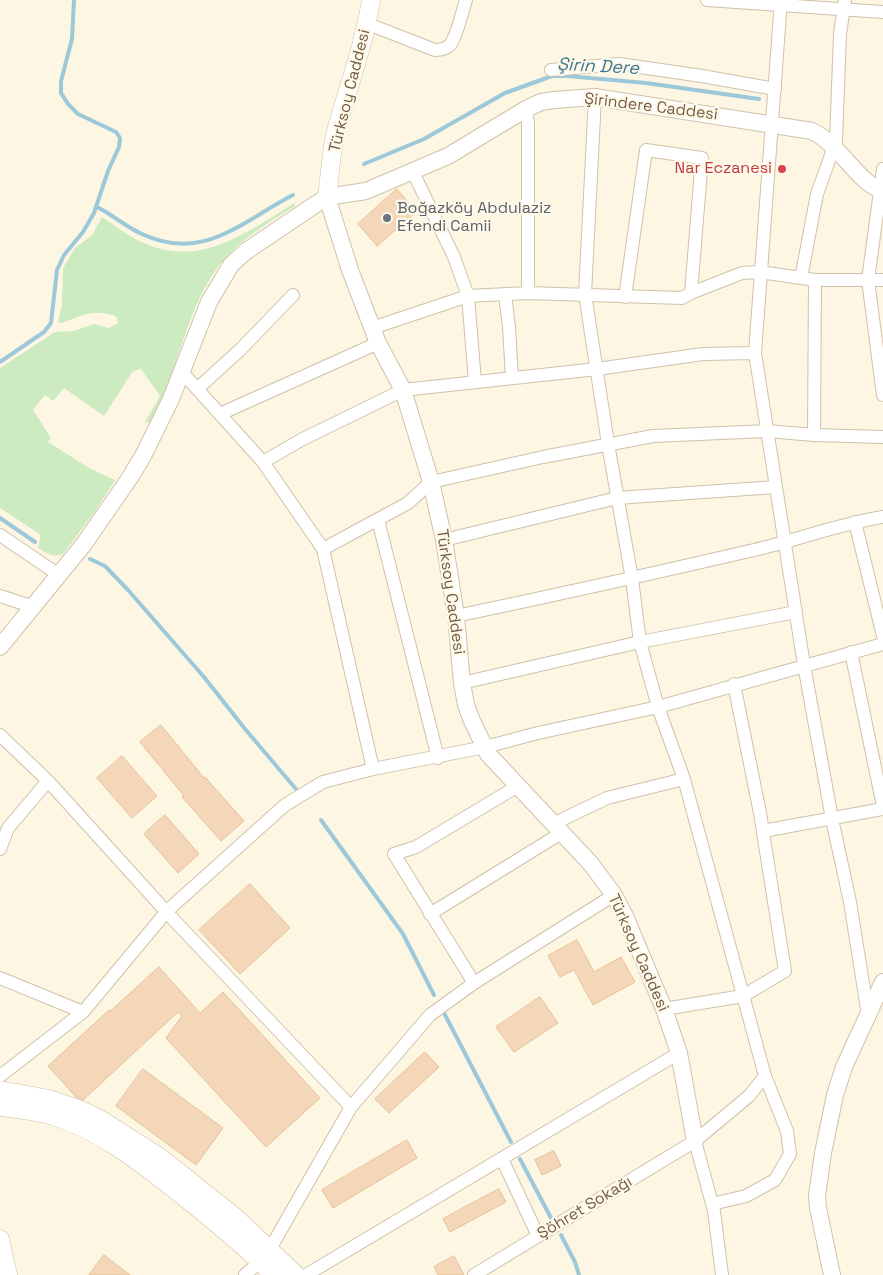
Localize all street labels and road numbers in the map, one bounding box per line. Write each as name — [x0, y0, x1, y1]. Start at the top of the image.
street label: Türksoy Caddesi — [325, 27, 375, 155]
street label: Şirindere Caddesi — [583, 89, 719, 125]
street label: Türksoy Caddesi — [432, 528, 468, 656]
street label: Türksoy Caddesi — [604, 891, 672, 1015]
street label: Şöhret Sokağı — [534, 1172, 636, 1244]

